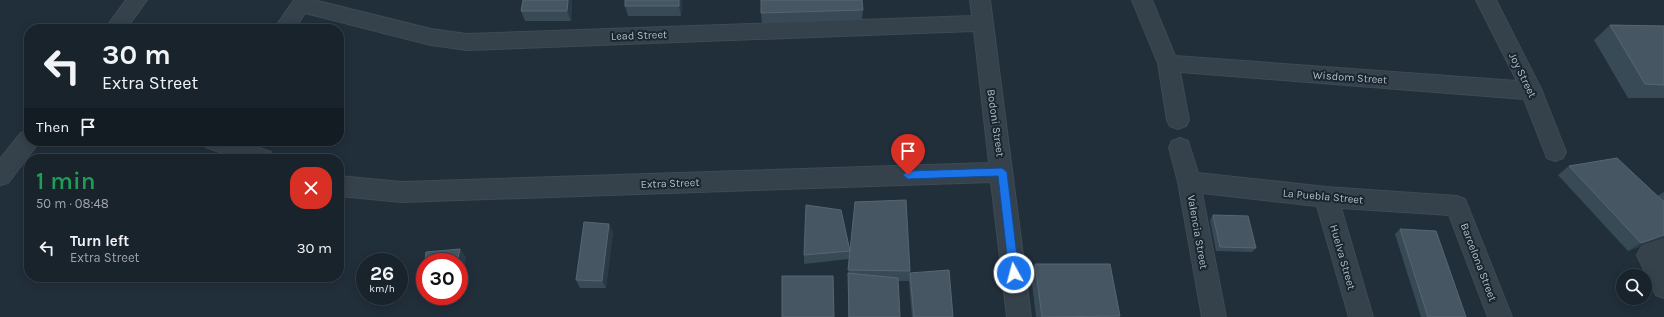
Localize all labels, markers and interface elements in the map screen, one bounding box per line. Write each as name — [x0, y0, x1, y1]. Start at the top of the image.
street label: Lead Street — [611, 28, 667, 43]
text: 30 m — [102, 38, 171, 71]
icon: left — [36, 40, 88, 92]
street label: Joy Street — [1506, 51, 1539, 100]
street label: Wisdom Street — [1312, 68, 1388, 87]
text: Extra Street — [102, 72, 198, 94]
street label: Bodoni Street — [984, 88, 1007, 158]
icon: arrive — [77, 116, 99, 138]
text: Then — [36, 118, 69, 136]
pin — [891, 134, 925, 175]
icon: arrive — [897, 140, 919, 162]
text: 1 min — [36, 167, 96, 195]
button: close — [290, 167, 332, 209]
street label: Extra Street — [640, 176, 700, 191]
street label: La Puebla Street — [1282, 187, 1364, 206]
street label: Valencia Street — [1185, 194, 1210, 270]
text: 50 m · 08:48 — [36, 196, 109, 211]
street label: Barcelona Street — [1458, 221, 1499, 303]
street label: Huelva Street — [1327, 223, 1358, 291]
text: Turn left — [70, 232, 129, 250]
icon: left — [36, 237, 58, 259]
text: 30 m — [297, 239, 332, 257]
text: Extra Street — [70, 250, 139, 265]
position arrow — [993, 252, 1035, 294]
speed limit sign: 30 — [416, 253, 468, 305]
text: 26 — [370, 262, 394, 285]
map controls — [1616, 269, 1652, 305]
button: search — [1616, 269, 1652, 305]
text: km/h — [369, 283, 395, 295]

